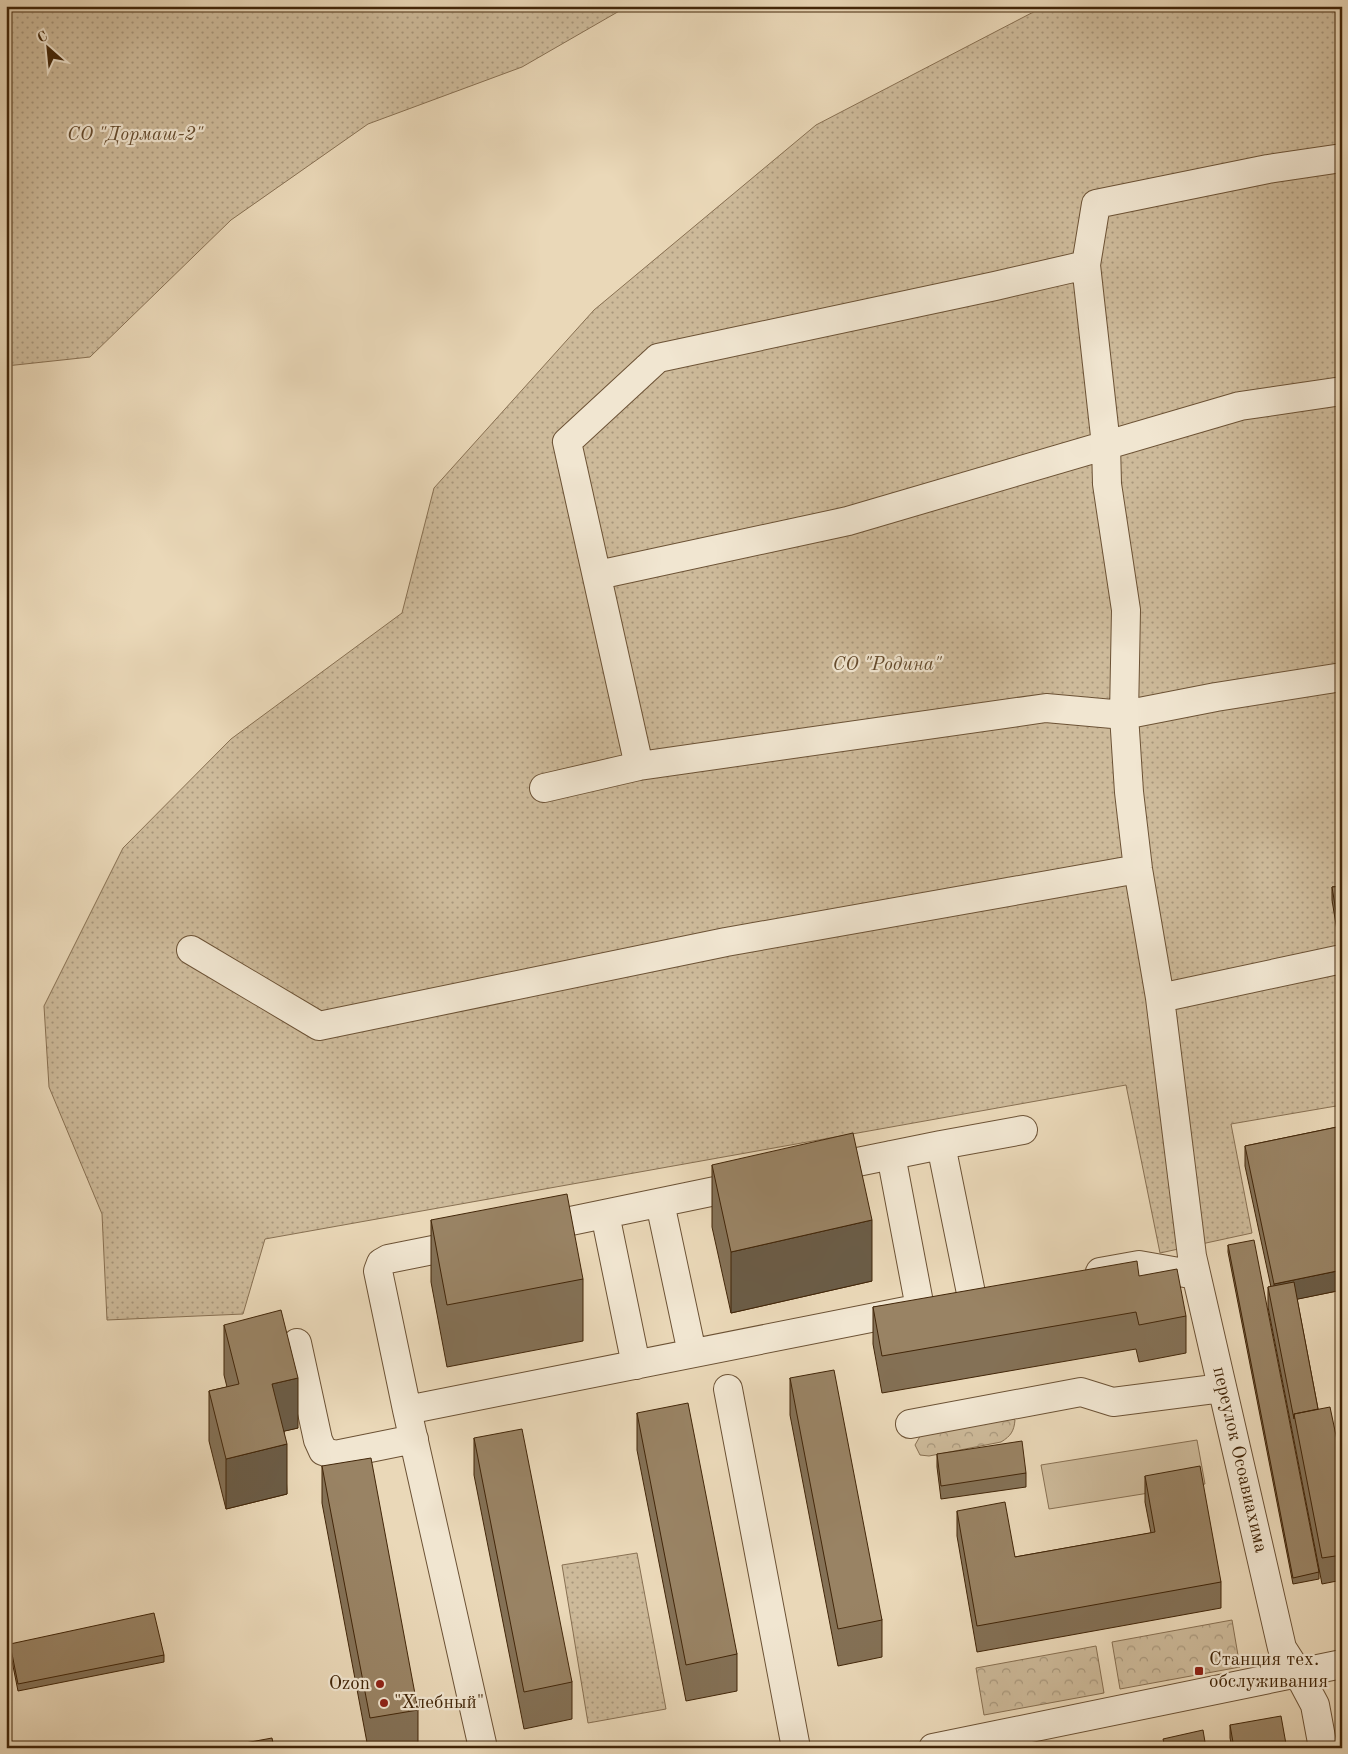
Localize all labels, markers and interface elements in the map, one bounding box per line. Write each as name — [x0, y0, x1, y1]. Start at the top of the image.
north arrow — [22, 22, 72, 72]
text: С — [35, 29, 50, 46]
park label: СО "Дормаш-2" — [67, 126, 203, 145]
park label: СО "Родина" — [833, 656, 942, 675]
street label: переулок Осоавиахима — [1208, 1365, 1270, 1555]
place label: Станция тех. обслуживания — [1209, 1651, 1328, 1692]
marker: Станция тех. обслуживания — [1193, 1665, 1205, 1677]
place label: Ozon — [329, 1675, 370, 1694]
marker: Ozon — [374, 1678, 386, 1690]
place label: "Хлебный" — [394, 1694, 484, 1713]
marker: "Хлебный" — [378, 1697, 390, 1709]

